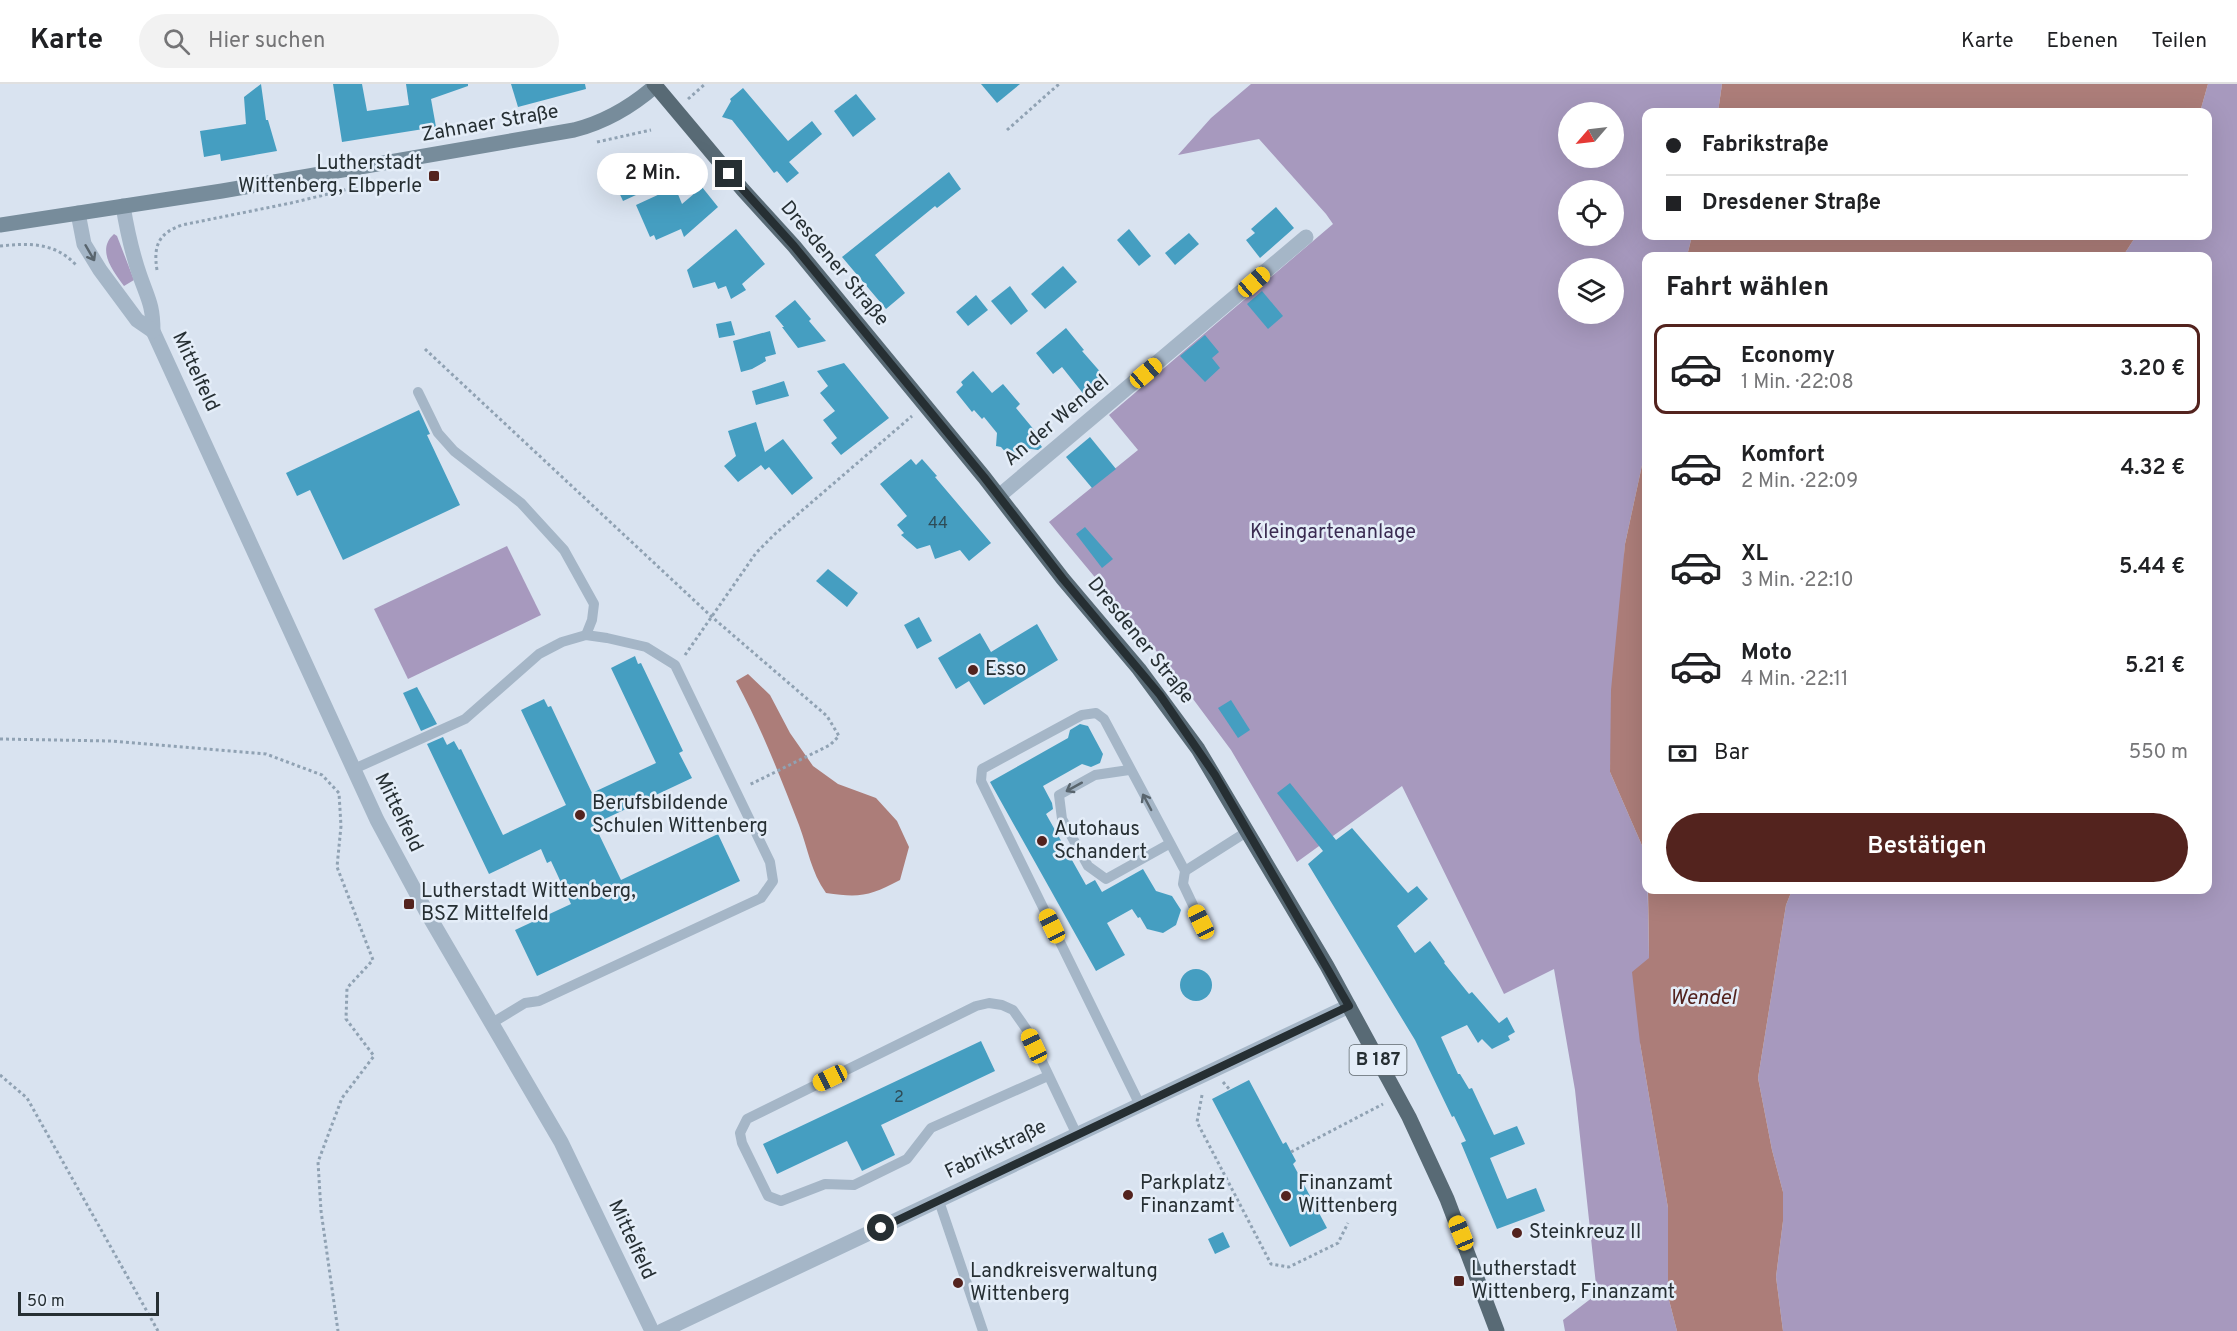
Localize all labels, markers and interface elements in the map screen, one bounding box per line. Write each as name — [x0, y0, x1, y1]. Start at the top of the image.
search box — [139, 14, 559, 68]
text: Karte — [30, 23, 103, 59]
icon: search — [160, 25, 193, 58]
text: Hier suchen — [208, 28, 325, 55]
text: Karte — [1961, 28, 2013, 55]
text: Ebenen — [2046, 28, 2118, 55]
text: Teilen — [2151, 28, 2207, 55]
street label: Zahnaer Straße — [419, 99, 561, 149]
north arrow — [1558, 102, 1624, 168]
map controls — [1558, 102, 1624, 324]
text: Fabrikstraße — [1702, 132, 1829, 159]
place label: Lutherstadt Wittenberg, Elbperle — [238, 151, 422, 200]
callout: 2 Min. — [597, 153, 708, 195]
route end — [715, 160, 742, 187]
text: 2 Min. — [625, 161, 680, 187]
marker: Lutherstadt Wittenberg, Elbperle — [427, 169, 441, 183]
button: locate — [1558, 180, 1624, 246]
text: Dresdener Straße — [1702, 190, 1881, 217]
street label: Dresdener Straße — [774, 196, 894, 332]
one-way arrow — [84, 244, 96, 261]
button: layers — [1558, 258, 1624, 324]
car — [1235, 263, 1273, 301]
text: Fahrt wählen — [1666, 271, 1829, 305]
street label: Mittelfeld — [165, 328, 225, 416]
icon: car — [1669, 342, 1723, 396]
text: Economy — [1741, 343, 1835, 370]
car — [1126, 355, 1166, 391]
text: 3.20 € — [2120, 356, 2185, 383]
street label: An der Wendel — [999, 369, 1115, 473]
text: 1 Min. · 22:08 — [1741, 370, 1854, 396]
icon: car — [1669, 441, 1723, 495]
text: Komfort — [1741, 442, 1825, 469]
text: 4.32 € — [2120, 455, 2185, 482]
text: 2 Min. · 22:09 — [1741, 469, 1858, 495]
house number: 44 — [928, 514, 948, 534]
park label: Kleingartenanlage — [1250, 520, 1416, 546]
icon: car — [1669, 540, 1723, 594]
text: XL — [1741, 541, 1768, 568]
text: 5.44 € — [2119, 554, 2185, 581]
text: 3 Min. · 22:10 — [1741, 568, 1853, 594]
street label: Dresdener Straße — [1081, 572, 1199, 710]
icon: car — [1669, 639, 1723, 693]
text: Moto — [1741, 640, 1792, 667]
text: 5.21 € — [2125, 653, 2185, 680]
place label: Esso — [985, 657, 1026, 683]
marker: Esso — [966, 663, 980, 677]
text: 4 Min. · 22:11 — [1741, 667, 1848, 693]
icon: cash — [1666, 737, 1699, 770]
text: Bar — [1714, 740, 1749, 767]
text: 550 m — [2129, 740, 2188, 766]
street label: Mittelfeld — [368, 769, 428, 857]
one-way arrow — [1066, 781, 1083, 793]
place label: Berufsbildende Schulen Wittenberg — [592, 791, 768, 840]
one-way arrow — [1141, 794, 1152, 812]
marker: Berufsbildende Schulen Wittenberg — [573, 808, 587, 822]
button: Bestätigen — [1666, 813, 2188, 882]
place label: Autohaus Schandert — [1054, 817, 1147, 866]
marker: Autohaus Schandert — [1035, 834, 1049, 848]
place label: Lutherstadt Wittenberg, BSZ Mittelfeld — [421, 879, 636, 928]
marker: Lutherstadt Wittenberg, BSZ Mittelfeld — [402, 897, 416, 911]
car — [1185, 902, 1217, 942]
car — [1036, 906, 1068, 946]
water label: Wendel — [1670, 985, 1738, 1012]
car — [1018, 1026, 1050, 1066]
road number: B 187 — [1350, 1045, 1406, 1075]
car — [810, 1062, 850, 1094]
house number: 2 — [894, 1088, 904, 1108]
street label: Fabrikstraße — [941, 1114, 1051, 1186]
place label: Parkplatz Finanzamt — [1140, 1171, 1235, 1220]
place label: Finanzamt Wittenberg — [1298, 1171, 1398, 1220]
marker: Parkplatz Finanzamt — [1121, 1188, 1135, 1202]
marker: Finanzamt Wittenberg — [1279, 1189, 1293, 1203]
street label: Mittelfeld — [601, 1196, 661, 1284]
car — [1446, 1213, 1476, 1253]
route start — [867, 1214, 894, 1241]
place label: Steinkreuz II — [1529, 1220, 1641, 1246]
marker: Steinkreuz II — [1510, 1226, 1524, 1240]
place label: Lutherstadt Wittenberg, Finanzamt — [1471, 1257, 1675, 1306]
place label: Landkreisverwaltung Wittenberg — [970, 1259, 1158, 1308]
marker: Lutherstadt Wittenberg, Finanzamt — [1452, 1274, 1466, 1288]
marker: Landkreisverwaltung Wittenberg — [951, 1276, 965, 1290]
scale bar — [18, 1289, 159, 1316]
text: 50 m — [27, 1292, 65, 1312]

